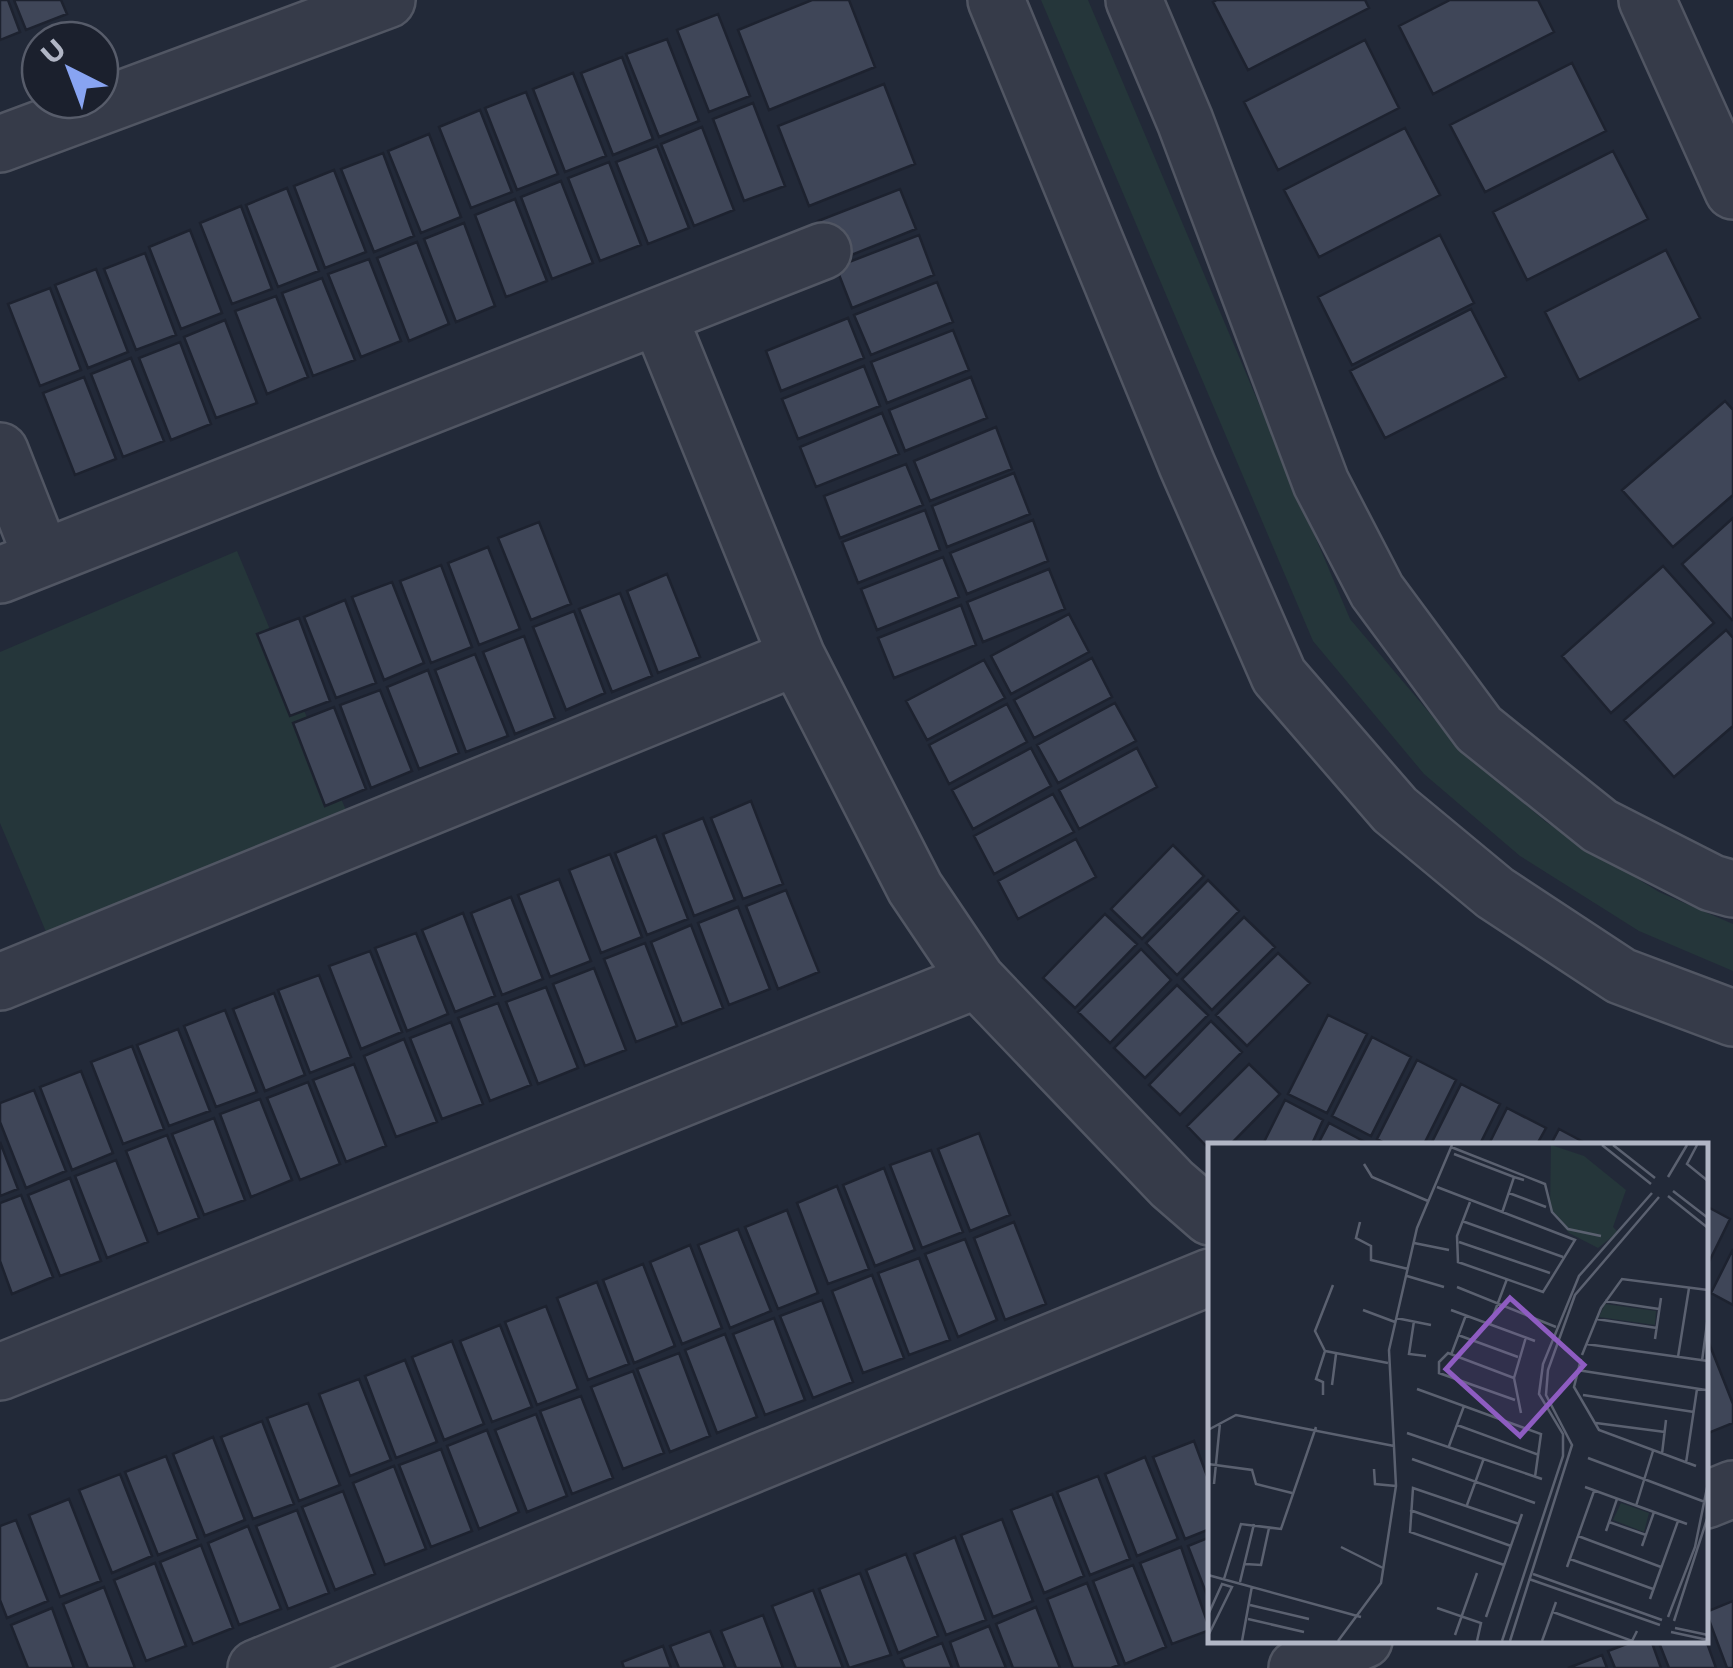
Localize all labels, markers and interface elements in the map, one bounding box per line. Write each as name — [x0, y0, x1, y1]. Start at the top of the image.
north arrow — [20, 20, 120, 120]
text: U — [34, 31, 73, 71]
inset map — [1208, 1143, 1708, 1643]

